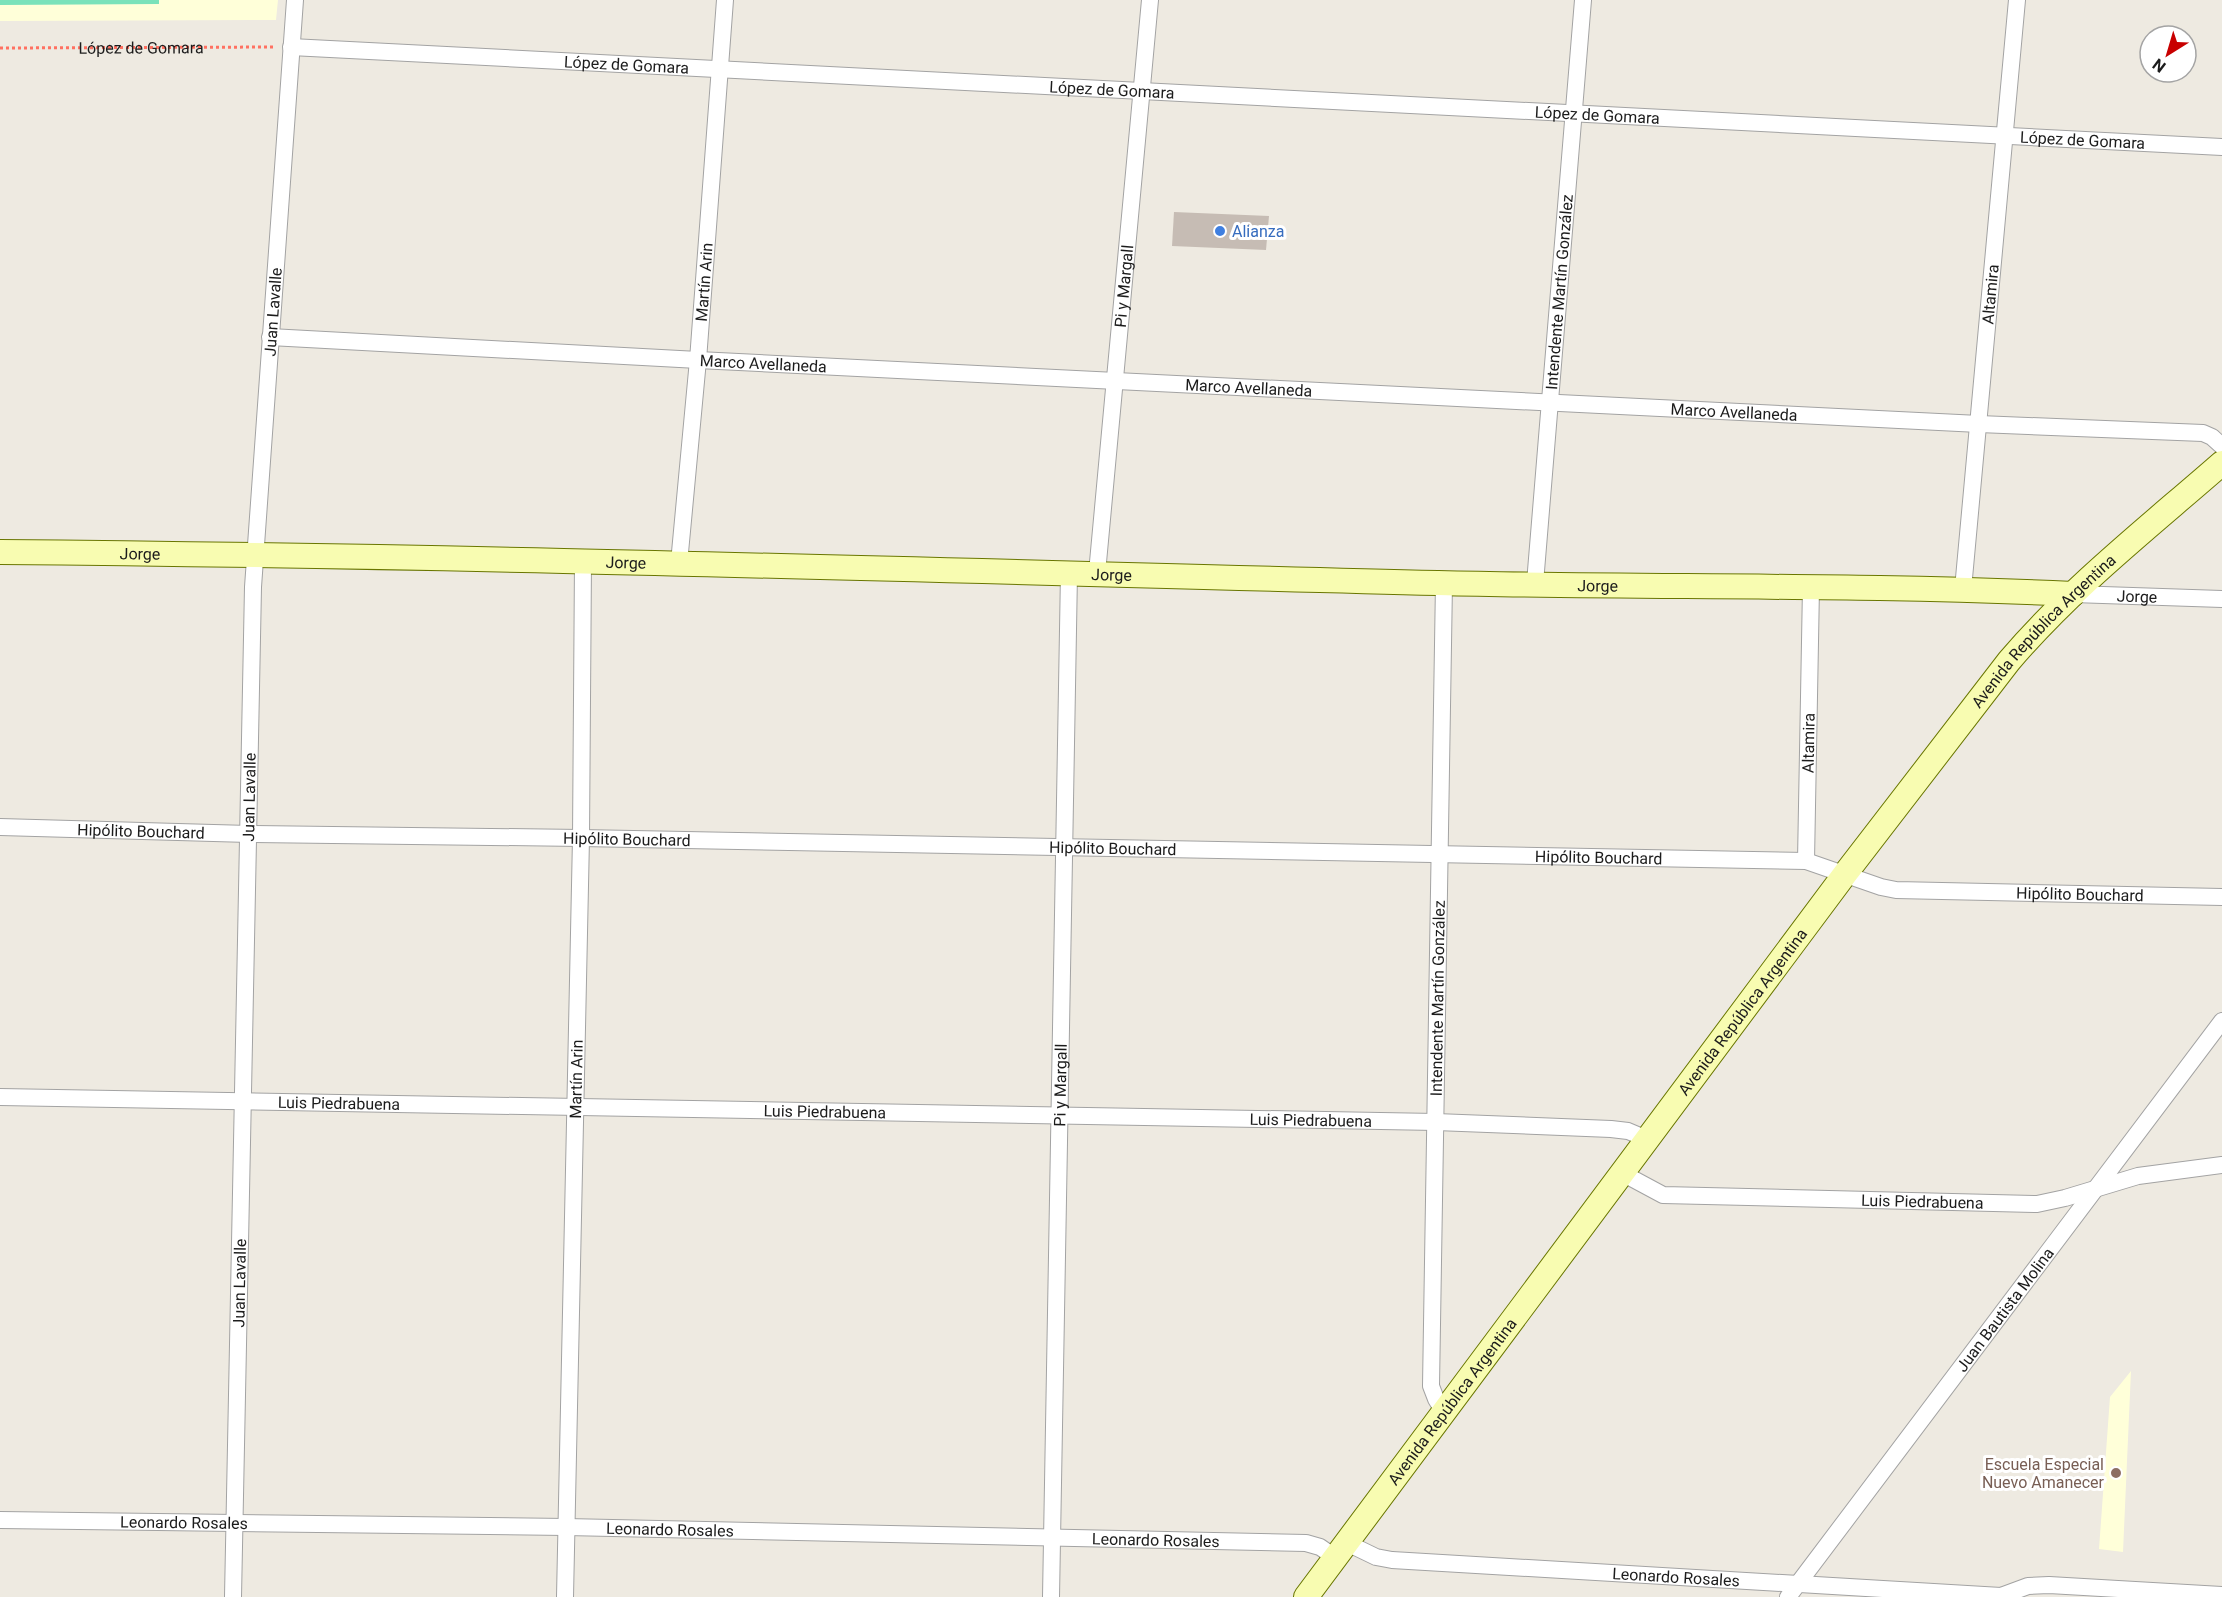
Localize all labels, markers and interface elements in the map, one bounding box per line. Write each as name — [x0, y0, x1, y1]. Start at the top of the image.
north arrow — [2138, 24, 2198, 84]
street label: López de Gomara — [78, 38, 204, 58]
street label: López de Gomara — [564, 52, 690, 78]
text: N — [2149, 55, 2170, 77]
street label: López de Gomara — [1049, 77, 1175, 103]
street label: López de Gomara — [1534, 102, 1660, 128]
street label: López de Gomara — [2020, 128, 2146, 153]
street label: Intendente Martín González — [1542, 193, 1577, 391]
place label: Alianza — [1232, 222, 1284, 241]
marker: Alianza — [1213, 224, 1227, 238]
street label: Martín Arin — [692, 242, 717, 322]
street label: Pi y Margall — [1111, 244, 1137, 328]
street label: Altamira — [1978, 264, 2003, 325]
street label: Juan Lavalle — [261, 267, 286, 357]
street label: Marco Avellaneda — [699, 351, 827, 376]
street label: Marco Avellaneda — [1185, 375, 1313, 401]
street label: Marco Avellaneda — [1670, 400, 1798, 425]
street label: Jorge — [120, 544, 160, 564]
street label: Avenida República Argentina — [1968, 550, 2120, 712]
street label: Jorge — [605, 553, 646, 573]
street label: Jorge — [1091, 565, 1132, 585]
street label: Jorge — [1577, 576, 1618, 596]
street label: Jorge — [2116, 586, 2158, 607]
street label: Altamira — [1799, 713, 1819, 773]
street label: Juan Lavalle — [239, 752, 260, 842]
street label: Hipólito Bouchard — [77, 820, 205, 843]
street label: Hipólito Bouchard — [563, 829, 691, 850]
street label: Hipólito Bouchard — [1049, 838, 1177, 859]
street label: Hipólito Bouchard — [1535, 847, 1663, 868]
street label: Hipólito Bouchard — [2016, 884, 2144, 905]
street label: Intendente Martín González — [1427, 900, 1449, 1096]
street label: Avenida República Argentina — [1674, 925, 1811, 1099]
street label: Martín Arin — [566, 1039, 587, 1119]
street label: Pi y Margall — [1050, 1043, 1071, 1127]
street label: Luis Piedrabuena — [278, 1093, 400, 1114]
street label: Luis Piedrabuena — [764, 1101, 886, 1122]
street label: Luis Piedrabuena — [1249, 1110, 1372, 1131]
street label: Luis Piedrabuena — [1861, 1191, 1984, 1213]
street label: Juan Lavalle — [229, 1238, 250, 1328]
street label: Juan Bautista Molina — [1952, 1244, 2058, 1376]
street label: Avenida República Argentina — [1384, 1315, 1521, 1489]
place label: Escuela Especial Nuevo Amanecer — [1982, 1455, 2105, 1492]
marker: Escuela Especial Nuevo Amanecer — [2109, 1466, 2123, 1480]
street label: Leonardo Rosales — [120, 1512, 248, 1533]
street label: Leonardo Rosales — [606, 1519, 734, 1541]
street label: Leonardo Rosales — [1092, 1529, 1220, 1551]
street label: Leonardo Rosales — [1612, 1564, 1740, 1591]

